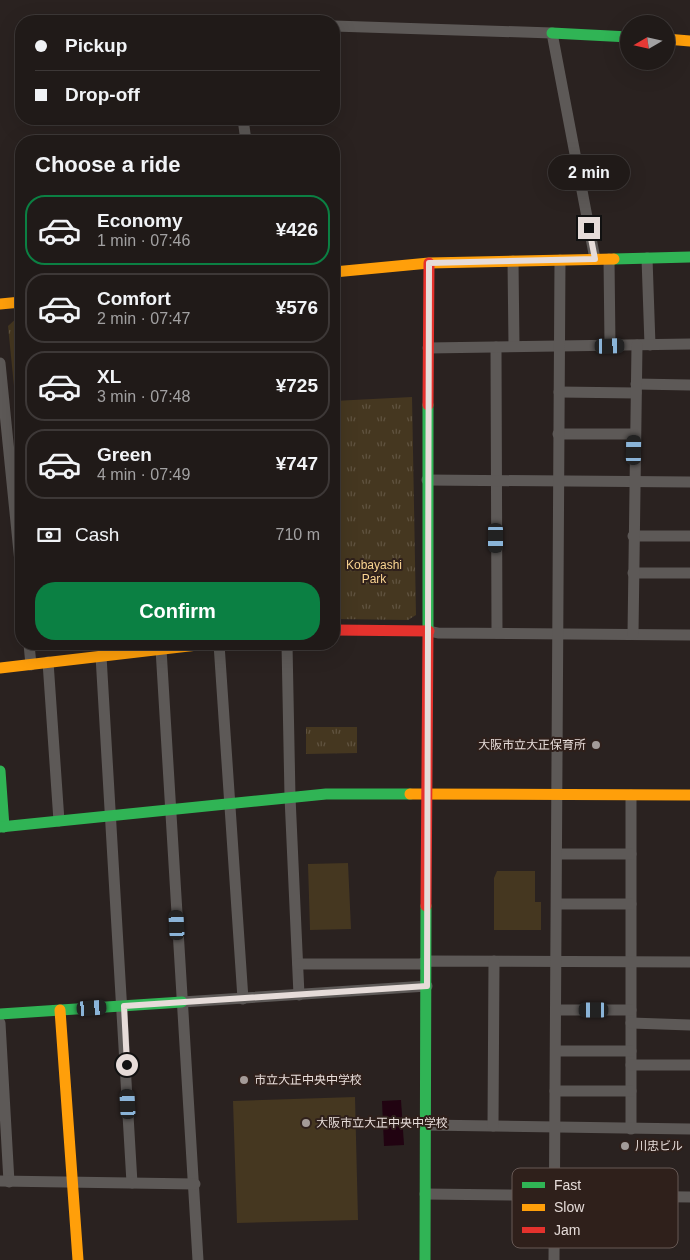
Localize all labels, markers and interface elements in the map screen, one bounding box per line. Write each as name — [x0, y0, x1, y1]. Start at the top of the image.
north arrow — [620, 15, 675, 70]
map controls — [620, 15, 675, 70]
text: Pickup — [65, 35, 127, 56]
text: Drop-off — [65, 84, 140, 105]
text: Choose a ride — [35, 152, 180, 177]
callout: 2 min — [548, 156, 630, 190]
text: 2 min — [568, 164, 610, 181]
icon: car — [37, 208, 82, 253]
text: Economy — [97, 210, 183, 231]
route end — [578, 217, 600, 239]
text: ¥426 — [276, 219, 318, 240]
text: 1 min · 07:46 — [97, 232, 190, 249]
icon: car — [37, 286, 82, 331]
text: Comfort — [97, 288, 171, 309]
text: ¥576 — [276, 297, 318, 318]
text: 2 min · 07:47 — [97, 310, 190, 327]
car — [594, 338, 625, 354]
icon: car — [37, 364, 82, 409]
text: XL — [97, 366, 121, 387]
text: ¥725 — [276, 375, 318, 396]
text: 3 min · 07:48 — [97, 388, 190, 405]
car — [626, 435, 641, 465]
icon: car — [37, 442, 82, 487]
text: Green — [97, 444, 152, 465]
text: ¥747 — [276, 453, 318, 474]
text: 4 min · 07:49 — [97, 466, 190, 483]
icon: cash — [35, 521, 63, 549]
car — [488, 523, 503, 553]
text: Cash — [75, 524, 119, 545]
text: 710 m — [276, 526, 320, 543]
park label: Kobayashi Park — [346, 558, 402, 586]
button: Confirm — [35, 582, 320, 640]
place label: 大阪市立大正保育所 — [478, 738, 586, 752]
marker: 大阪市立大正保育所 — [590, 739, 602, 751]
car — [168, 910, 185, 940]
car — [76, 999, 107, 1017]
car — [579, 1003, 609, 1018]
route start — [116, 1054, 138, 1076]
place label: 市立大正中央中学校 — [254, 1073, 362, 1087]
marker: 市立大正中央中学校 — [238, 1074, 250, 1086]
car — [119, 1089, 136, 1119]
place label: 大阪市立大正中央中学校 — [316, 1116, 448, 1130]
marker: 大阪市立大正中央中学校 — [300, 1117, 312, 1129]
place label: 川忠ビル — [635, 1139, 683, 1153]
marker: 川忠ビル — [619, 1140, 631, 1152]
legend — [512, 1168, 678, 1248]
text: Fast — [554, 1177, 581, 1193]
text: Slow — [554, 1199, 585, 1215]
text: Jam — [554, 1222, 580, 1238]

